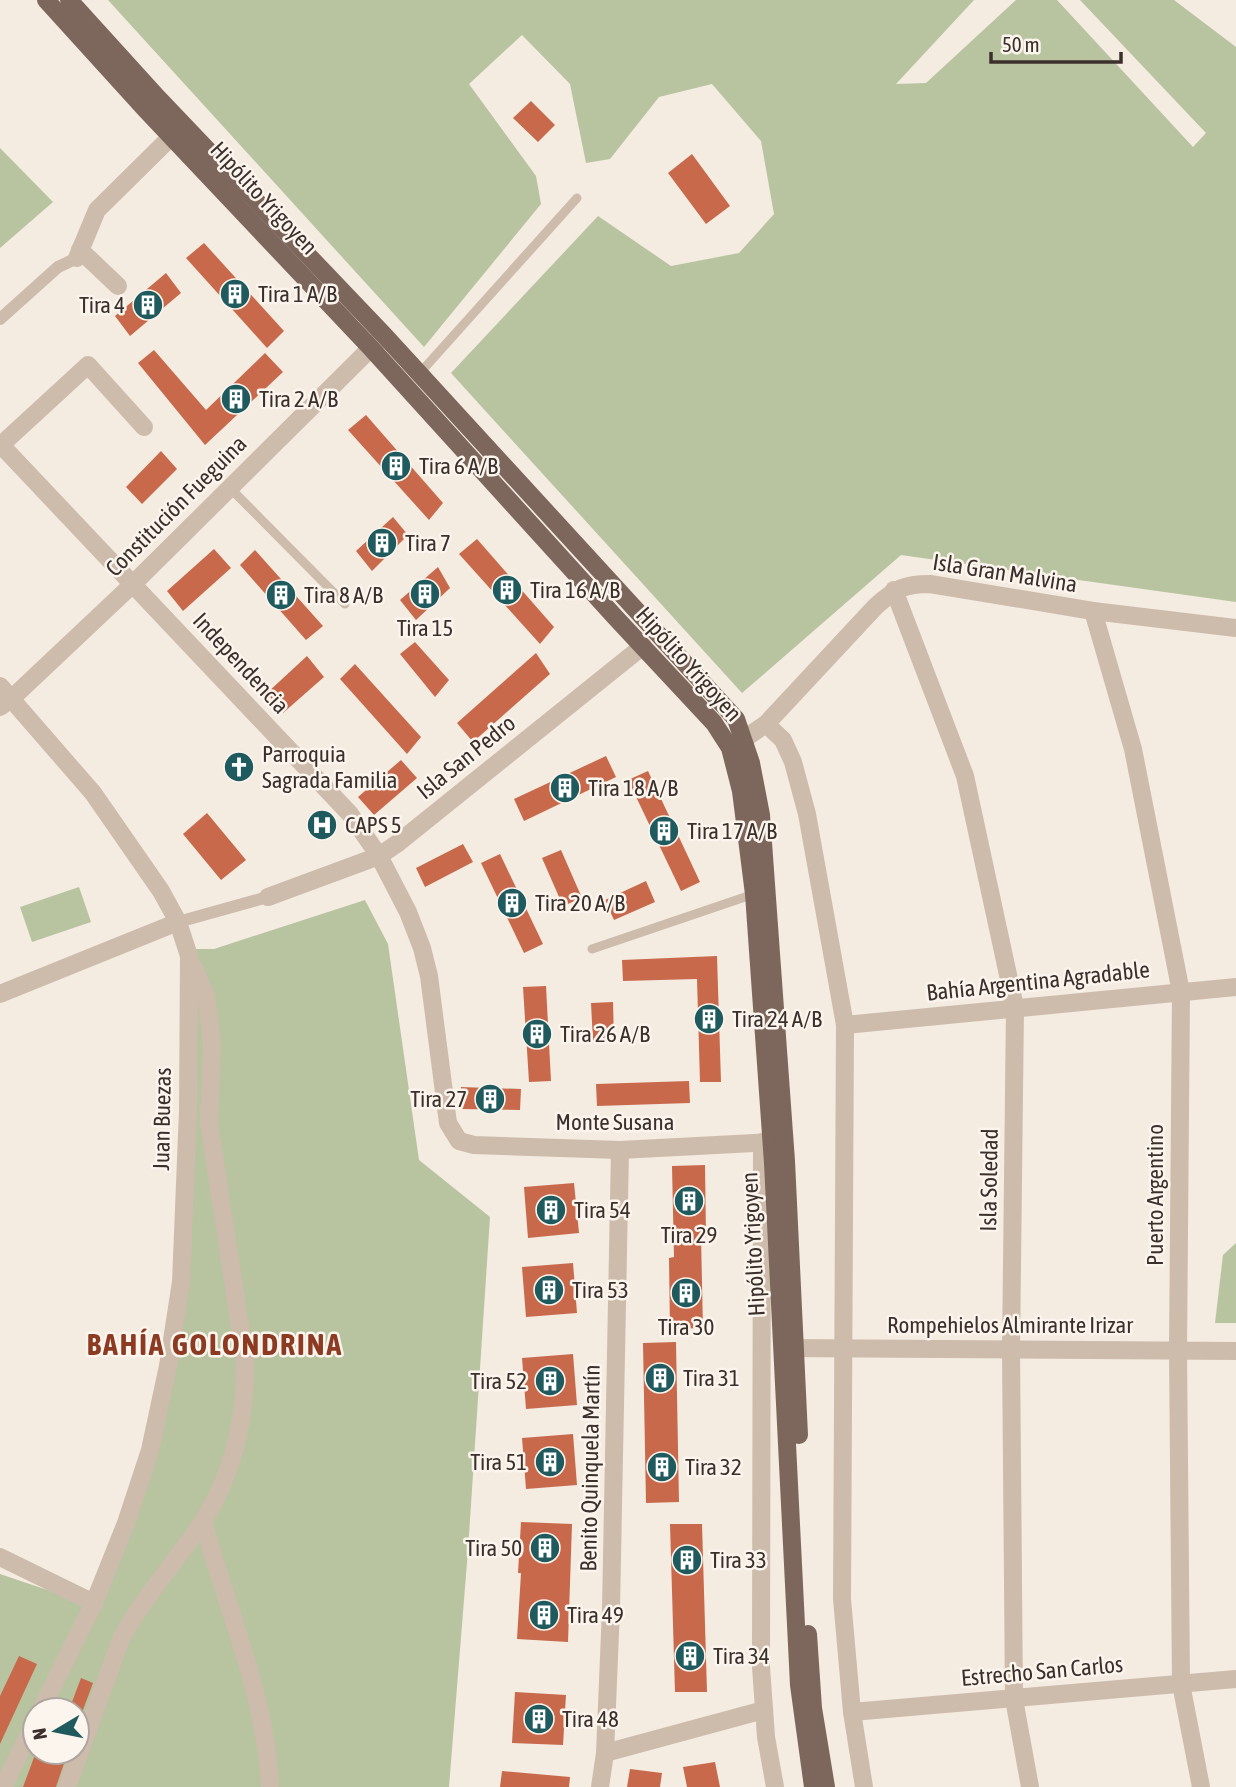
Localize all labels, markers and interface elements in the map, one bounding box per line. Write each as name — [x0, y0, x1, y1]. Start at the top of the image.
scale bar — [991, 21, 1120, 65]
text: 50 m — [1002, 32, 1040, 56]
street label: Hipólito Yrigoyen — [205, 136, 323, 260]
building icon: Tira 1 A/B — [218, 277, 252, 311]
place label: Tira 1 A/B — [258, 281, 337, 307]
building icon: Tira 4 — [131, 288, 165, 322]
place label: Tira 4 — [79, 292, 125, 318]
building icon: Tira 2 A/B — [219, 382, 253, 416]
place label: Tira 2 A/B — [259, 386, 338, 412]
street label: Constitución Fueguina — [100, 430, 252, 582]
building icon: Tira 6 A/B — [379, 449, 413, 483]
place label: Tira 6 A/B — [419, 453, 498, 479]
building icon: Tira 7 — [365, 526, 399, 560]
place label: Tira 7 — [405, 530, 451, 556]
street label: Isla Gran Malvina — [931, 549, 1079, 597]
building icon: Tira 16 A/B — [490, 573, 524, 607]
building icon: Tira 15 — [408, 577, 442, 611]
place label: Tira 16 A/B — [530, 577, 620, 603]
building icon: Tira 8 A/B — [264, 578, 298, 612]
place label: Tira 8 A/B — [304, 582, 383, 608]
street label: Hipólito Yrigoyen — [631, 602, 747, 726]
street label: Independencia — [188, 607, 294, 719]
place label: Tira 15 — [397, 615, 453, 641]
street label: Isla San Pedro — [412, 710, 520, 804]
place label: Parroquia Sagrada Familia — [262, 741, 397, 793]
church icon: Parroquia Sagrada Familia — [222, 750, 256, 784]
building icon: Tira 18 A/B — [548, 771, 582, 805]
place label: Tira 18 A/B — [588, 775, 678, 801]
hospital icon: CAPS 5 — [305, 808, 339, 842]
place label: CAPS 5 — [345, 812, 402, 838]
building icon: Tira 17 A/B — [647, 814, 681, 848]
place label: Tira 17 A/B — [687, 818, 777, 844]
building icon: Tira 20 A/B — [495, 886, 529, 920]
place label: Tira 20 A/B — [535, 890, 625, 916]
street label: Bahía Argentina Agradable — [925, 956, 1151, 1006]
building icon: Tira 24 A/B — [692, 1002, 726, 1036]
place label: Tira 24 A/B — [732, 1006, 822, 1032]
building icon: Tira 26 A/B — [520, 1017, 554, 1051]
place label: Tira 26 A/B — [560, 1021, 650, 1047]
street label: Juan Buezas — [148, 1067, 176, 1171]
building icon: Tira 27 — [473, 1082, 507, 1116]
place label: Tira 27 — [410, 1086, 467, 1112]
street label: Monte Susana — [556, 1109, 674, 1135]
street label: Puerto Argentino — [1142, 1124, 1168, 1266]
street label: Isla Soledad — [975, 1128, 1003, 1232]
street label: Hipólito Yrigoyen — [736, 1171, 770, 1317]
building icon: Tira 29 — [672, 1184, 706, 1218]
building icon: Tira 54 — [534, 1193, 568, 1227]
place label: Tira 54 — [574, 1197, 631, 1223]
place label: Tira 29 — [661, 1222, 717, 1248]
building icon: Tira 53 — [532, 1273, 566, 1307]
building icon: Tira 30 — [669, 1276, 703, 1310]
place label: Tira 53 — [572, 1277, 629, 1303]
street label: Rompehielos Almirante Irizar — [887, 1312, 1134, 1338]
place label: Tira 30 — [658, 1314, 714, 1340]
district label: BAHÍA GOLONDRINA — [87, 1327, 343, 1361]
building icon: Tira 31 — [643, 1361, 677, 1395]
building icon: Tira 52 — [533, 1364, 567, 1398]
street label: Benito Quinquela Martín — [575, 1364, 605, 1572]
place label: Tira 31 — [683, 1365, 740, 1391]
place label: Tira 52 — [470, 1368, 527, 1394]
building icon: Tira 51 — [533, 1445, 567, 1479]
place label: Tira 51 — [470, 1449, 527, 1475]
building icon: Tira 32 — [645, 1450, 679, 1484]
place label: Tira 32 — [685, 1454, 742, 1480]
building icon: Tira 50 — [528, 1531, 562, 1565]
place label: Tira 50 — [465, 1535, 522, 1561]
building icon: Tira 33 — [670, 1543, 704, 1577]
place label: Tira 33 — [710, 1547, 767, 1573]
building icon: Tira 49 — [527, 1598, 561, 1632]
place label: Tira 49 — [567, 1602, 624, 1628]
building icon: Tira 34 — [673, 1639, 707, 1673]
place label: Tira 34 — [713, 1643, 770, 1669]
street label: Estrecho San Carlos — [960, 1651, 1124, 1691]
north arrow — [21, 1696, 91, 1766]
building icon: Tira 48 — [522, 1702, 556, 1736]
place label: Tira 48 — [562, 1706, 619, 1732]
text: N — [27, 1727, 51, 1741]

